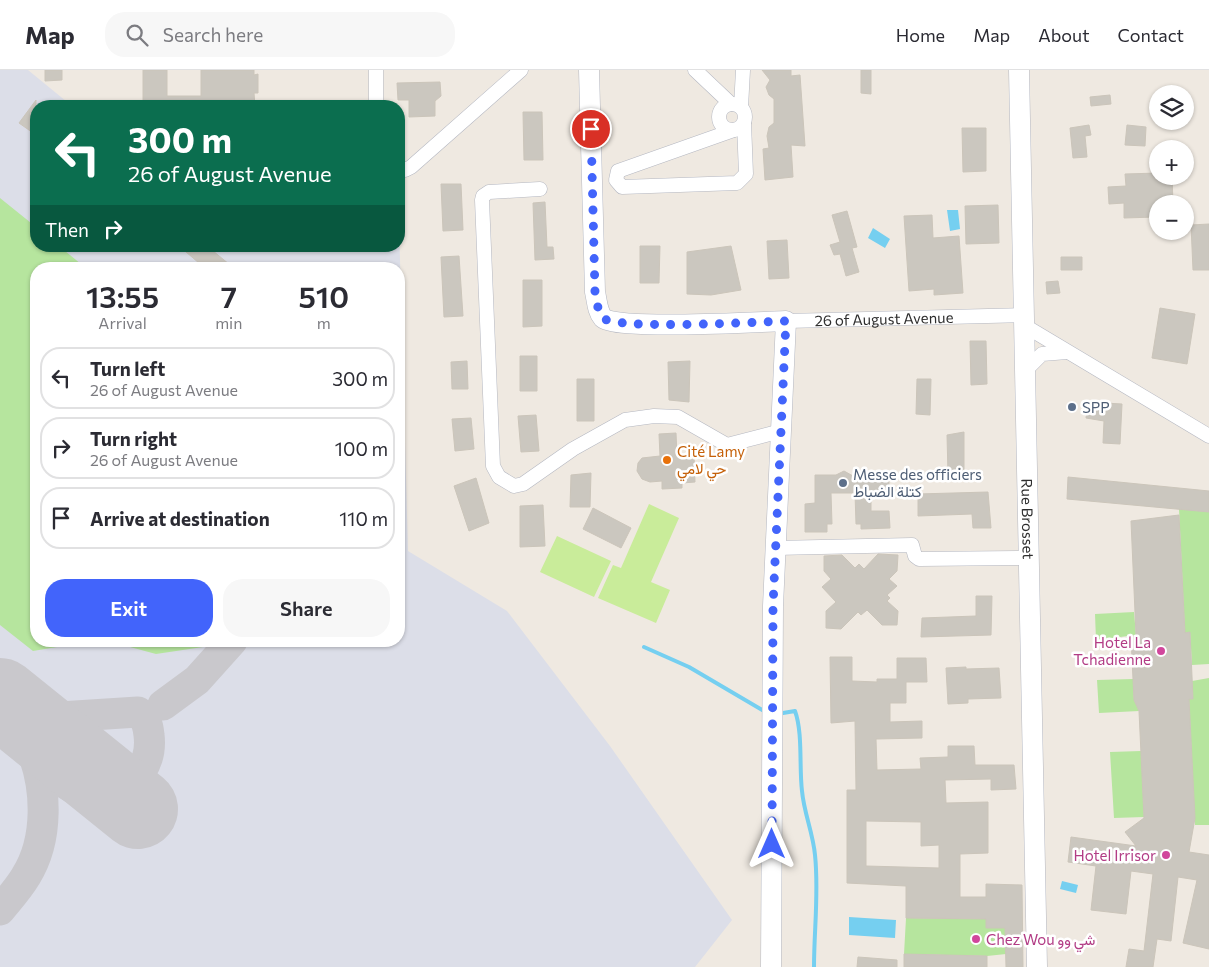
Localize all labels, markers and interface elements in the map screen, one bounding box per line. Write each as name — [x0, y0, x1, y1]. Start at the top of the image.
search box — [105, 12, 455, 57]
text: Map — [25, 20, 75, 49]
icon: search — [123, 21, 151, 49]
text: Search here — [163, 23, 263, 46]
text: Home — [896, 24, 945, 46]
text: Map — [973, 24, 1010, 46]
text: About — [1038, 24, 1090, 46]
text: Contact — [1118, 24, 1184, 46]
map controls — [1149, 85, 1194, 240]
button: layers — [1149, 85, 1194, 130]
pin — [570, 108, 612, 150]
icon: arrive — [577, 115, 605, 143]
text: 300 m — [128, 117, 232, 160]
icon: left — [45, 120, 110, 185]
button: + — [1149, 140, 1194, 185]
text: 26 of August Avenue — [128, 160, 332, 187]
button: − — [1149, 195, 1194, 240]
icon: right — [99, 215, 127, 243]
text: Then — [45, 218, 89, 241]
text: 13:55 — [86, 277, 159, 314]
text: 7 — [221, 277, 237, 314]
text: 510 — [298, 277, 349, 314]
street label: 26 of August Avenue — [814, 308, 954, 329]
text: Arrival — [98, 313, 147, 332]
text: min — [215, 313, 242, 332]
text: m — [317, 313, 331, 332]
text: Turn left — [90, 357, 165, 380]
icon: left — [47, 364, 75, 392]
text: 300 m — [332, 367, 388, 390]
text: 26 of August Avenue — [90, 380, 238, 399]
place label: SPP — [1082, 398, 1110, 416]
marker: SPP — [1066, 401, 1078, 413]
text: Turn right — [90, 427, 177, 450]
icon: right — [47, 434, 75, 462]
text: 100 m — [335, 437, 388, 460]
place label: Cité Lamy حي لامي — [677, 442, 745, 482]
text: 26 of August Avenue — [90, 450, 238, 469]
marker: Cité Lamy حي لامي — [661, 454, 673, 466]
place label: Messe des officiers كتلة الضباط — [853, 465, 982, 501]
marker: Messe des officiers كتلة الضباط — [837, 477, 849, 489]
street label: Rue Brosset — [1018, 478, 1038, 560]
icon: arrive — [47, 504, 75, 532]
text: Arrive at destination — [90, 507, 270, 530]
text: 110 m — [339, 507, 388, 530]
button: Exit — [45, 579, 213, 637]
button: Share — [223, 579, 390, 637]
place label: Hotel La Tchadienne — [1073, 633, 1151, 668]
marker: Hotel La Tchadienne — [1155, 645, 1167, 657]
position arrow — [745, 817, 797, 869]
place label: Hotel Irrisor — [1073, 846, 1156, 864]
marker: Hotel Irrisor — [1160, 849, 1172, 861]
place label: Chez Wou شي وو — [986, 930, 1096, 953]
marker: Chez Wou شي وو — [970, 933, 982, 945]

